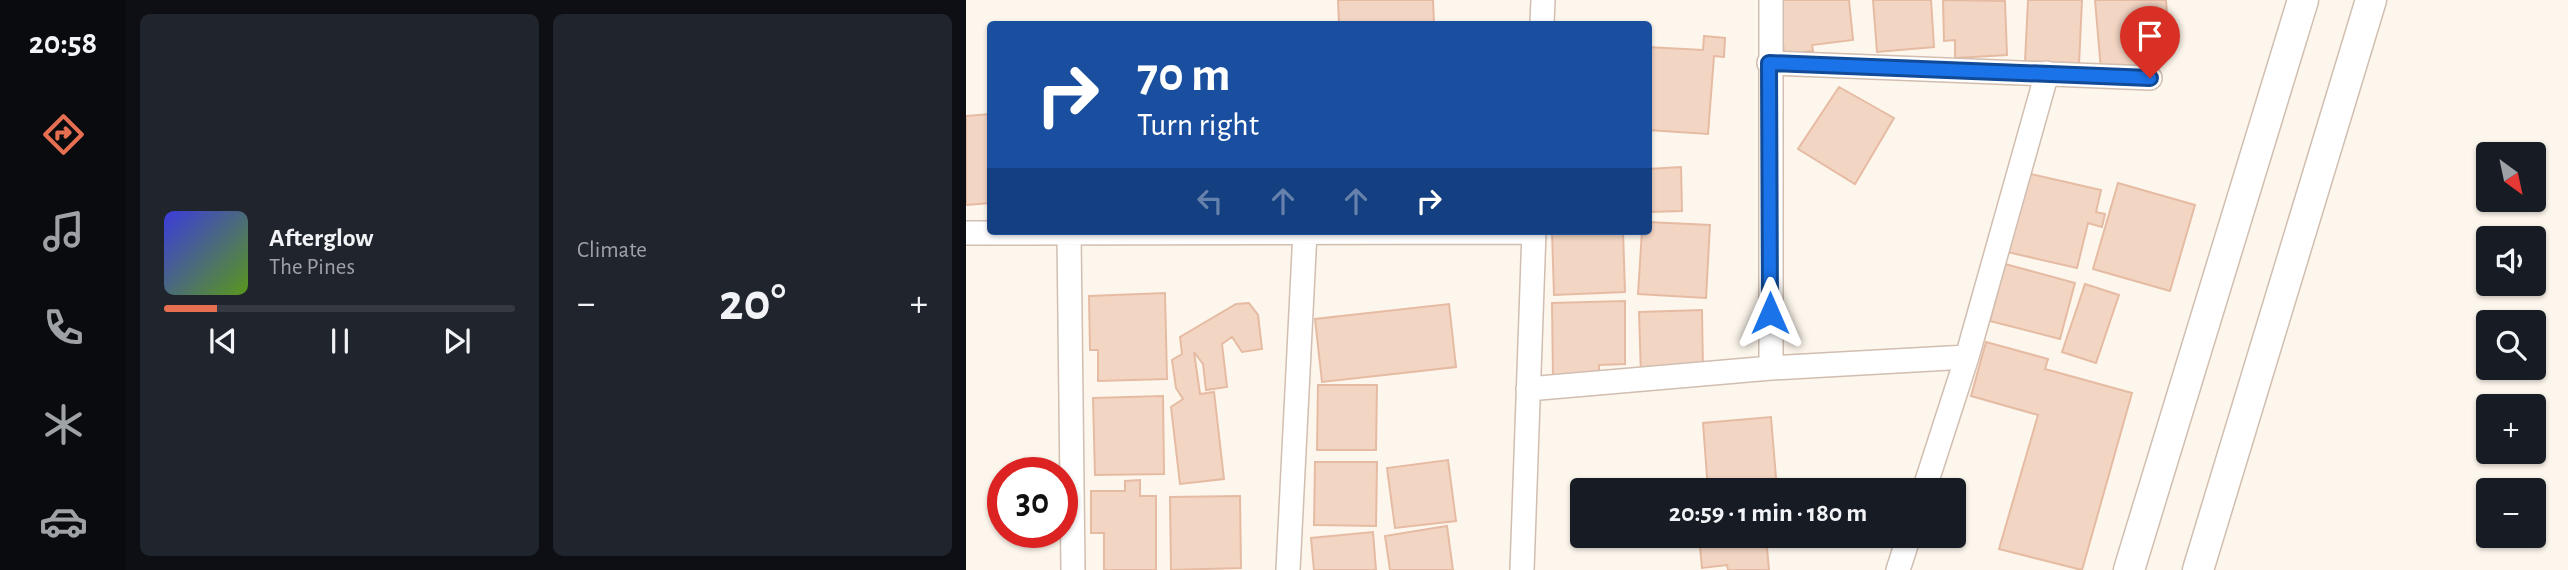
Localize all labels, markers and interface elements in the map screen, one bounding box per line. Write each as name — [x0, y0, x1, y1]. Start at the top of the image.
pin — [2120, 6, 2180, 78]
icon: arrive — [2131, 17, 2169, 55]
text: 20:58 — [29, 27, 97, 59]
icon: right — [1022, 49, 1113, 140]
text: 70 m — [1137, 51, 1231, 100]
text: Turn right — [1137, 109, 1259, 141]
icon: directions — [39, 110, 88, 159]
north arrow — [2476, 142, 2546, 212]
map controls — [2476, 142, 2546, 548]
icon: left — [1191, 182, 1229, 220]
icon: ahead — [1264, 182, 1302, 220]
icon: ahead — [1337, 182, 1375, 220]
icon: right — [1410, 182, 1448, 220]
icon: music — [39, 207, 88, 256]
text: Afterglow — [269, 225, 373, 251]
button: sound — [2476, 226, 2546, 296]
text: Climate — [577, 239, 647, 262]
text: The Pines — [269, 256, 355, 279]
position arrow — [1733, 276, 1807, 350]
text: 20° — [719, 277, 786, 329]
text: − — [577, 285, 595, 323]
text: + — [910, 285, 928, 323]
icon: phone — [39, 303, 88, 352]
button: search — [2476, 310, 2546, 380]
icon: previous — [204, 322, 242, 360]
icon: pause — [321, 322, 359, 360]
icon: next — [438, 322, 476, 360]
button: + — [2476, 394, 2546, 464]
icon: climate — [39, 400, 88, 449]
speed limit sign: 30 — [987, 457, 1078, 548]
button: − — [2476, 478, 2546, 548]
icon: car — [39, 497, 88, 546]
text: 20:59 · 1 min · 180 m — [1669, 500, 1867, 526]

